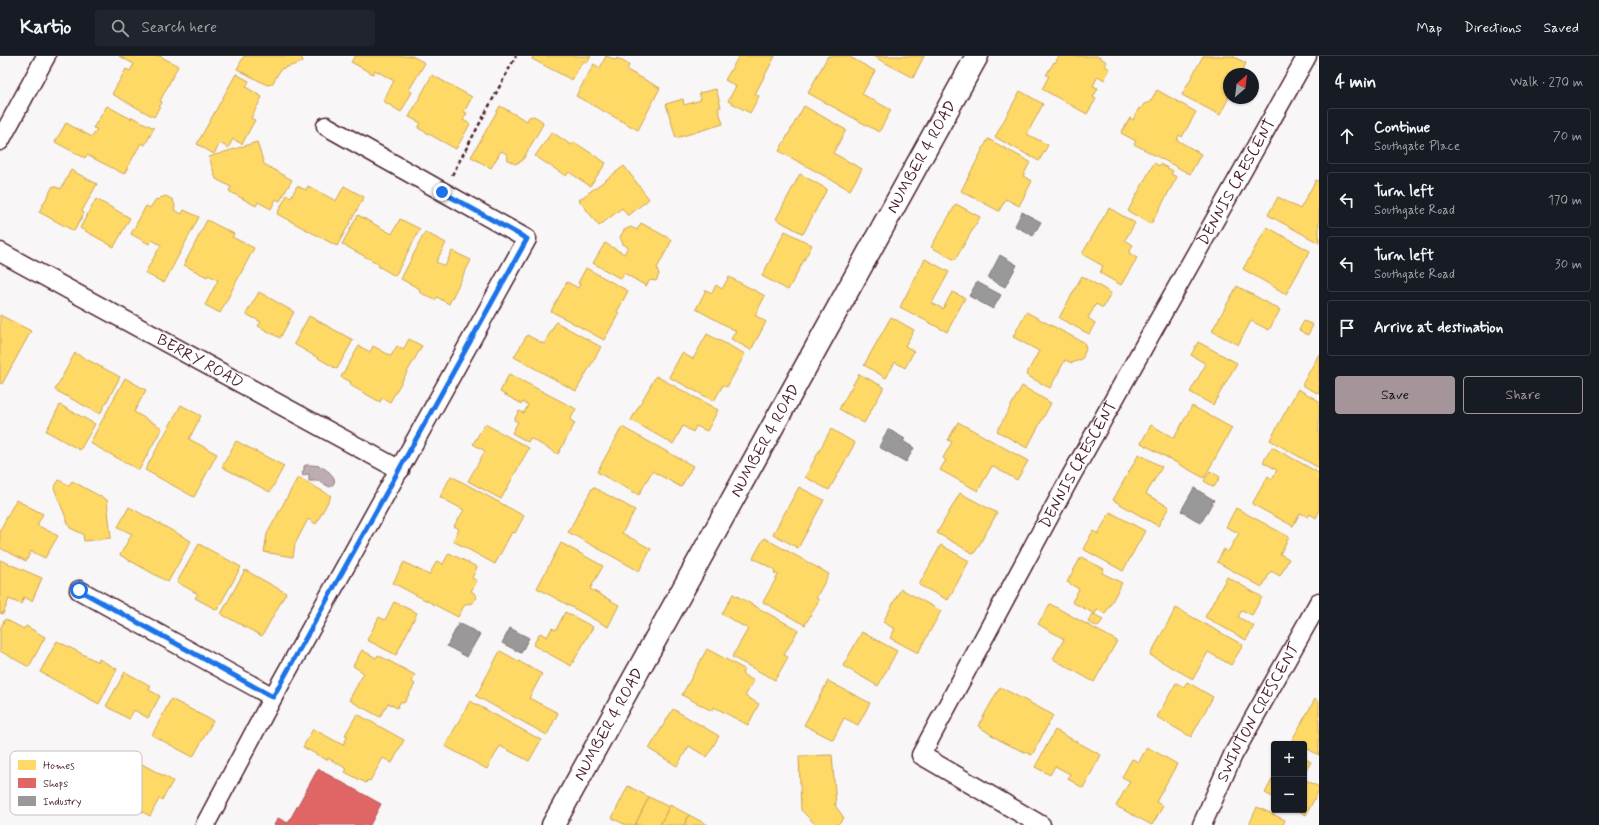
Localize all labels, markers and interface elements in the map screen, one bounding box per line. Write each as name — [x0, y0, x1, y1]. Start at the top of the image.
search box — [95, 10, 375, 46]
text: Kartio — [20, 15, 71, 40]
icon: search — [109, 17, 131, 39]
text: Search here — [141, 18, 217, 38]
text: Map — [1416, 19, 1442, 37]
text: Directions — [1464, 19, 1522, 37]
text: Saved — [1544, 19, 1579, 37]
north arrow — [1223, 68, 1259, 104]
text: 4 min — [1335, 71, 1376, 93]
text: Walk · 270 m — [1510, 74, 1583, 91]
street label: NUMBER 4 ROAD — [882, 97, 961, 217]
street label: DENNIS CRESCENT — [1192, 115, 1280, 249]
text: Continue — [1374, 118, 1430, 138]
icon: ahead — [1336, 125, 1358, 147]
text: 70 m — [1553, 128, 1582, 145]
text: Southgate Place — [1374, 138, 1460, 155]
text: Turn left — [1374, 182, 1434, 202]
route end — [433, 183, 451, 201]
icon: left — [1336, 189, 1358, 211]
text: 170 m — [1548, 192, 1582, 209]
text: Southgate Road — [1374, 202, 1455, 219]
text: Turn left — [1374, 246, 1434, 266]
icon: left — [1336, 253, 1358, 275]
text: 30 m — [1555, 256, 1582, 273]
text: Southgate Road — [1374, 266, 1455, 283]
icon: arrive — [1336, 317, 1358, 339]
text: Arrive at destination — [1374, 318, 1503, 338]
street label: BERRY ROAD — [153, 329, 247, 393]
button: Save — [1335, 376, 1455, 414]
button: Share — [1463, 376, 1583, 414]
street label: NUMBER 4 ROAD — [725, 380, 805, 501]
street label: DENNIS CRESCENT — [1034, 397, 1122, 532]
route start — [70, 581, 88, 599]
street label: SWINTON CRESCENT — [1212, 638, 1305, 785]
street label: NUMBER 4 ROAD — [569, 664, 648, 784]
map controls — [1271, 741, 1307, 813]
button: + — [1271, 741, 1307, 777]
legend — [10, 751, 142, 815]
text: Homes — [43, 759, 75, 773]
text: Shops — [43, 777, 68, 791]
button: − — [1271, 777, 1307, 813]
text: Industry — [43, 795, 82, 809]

